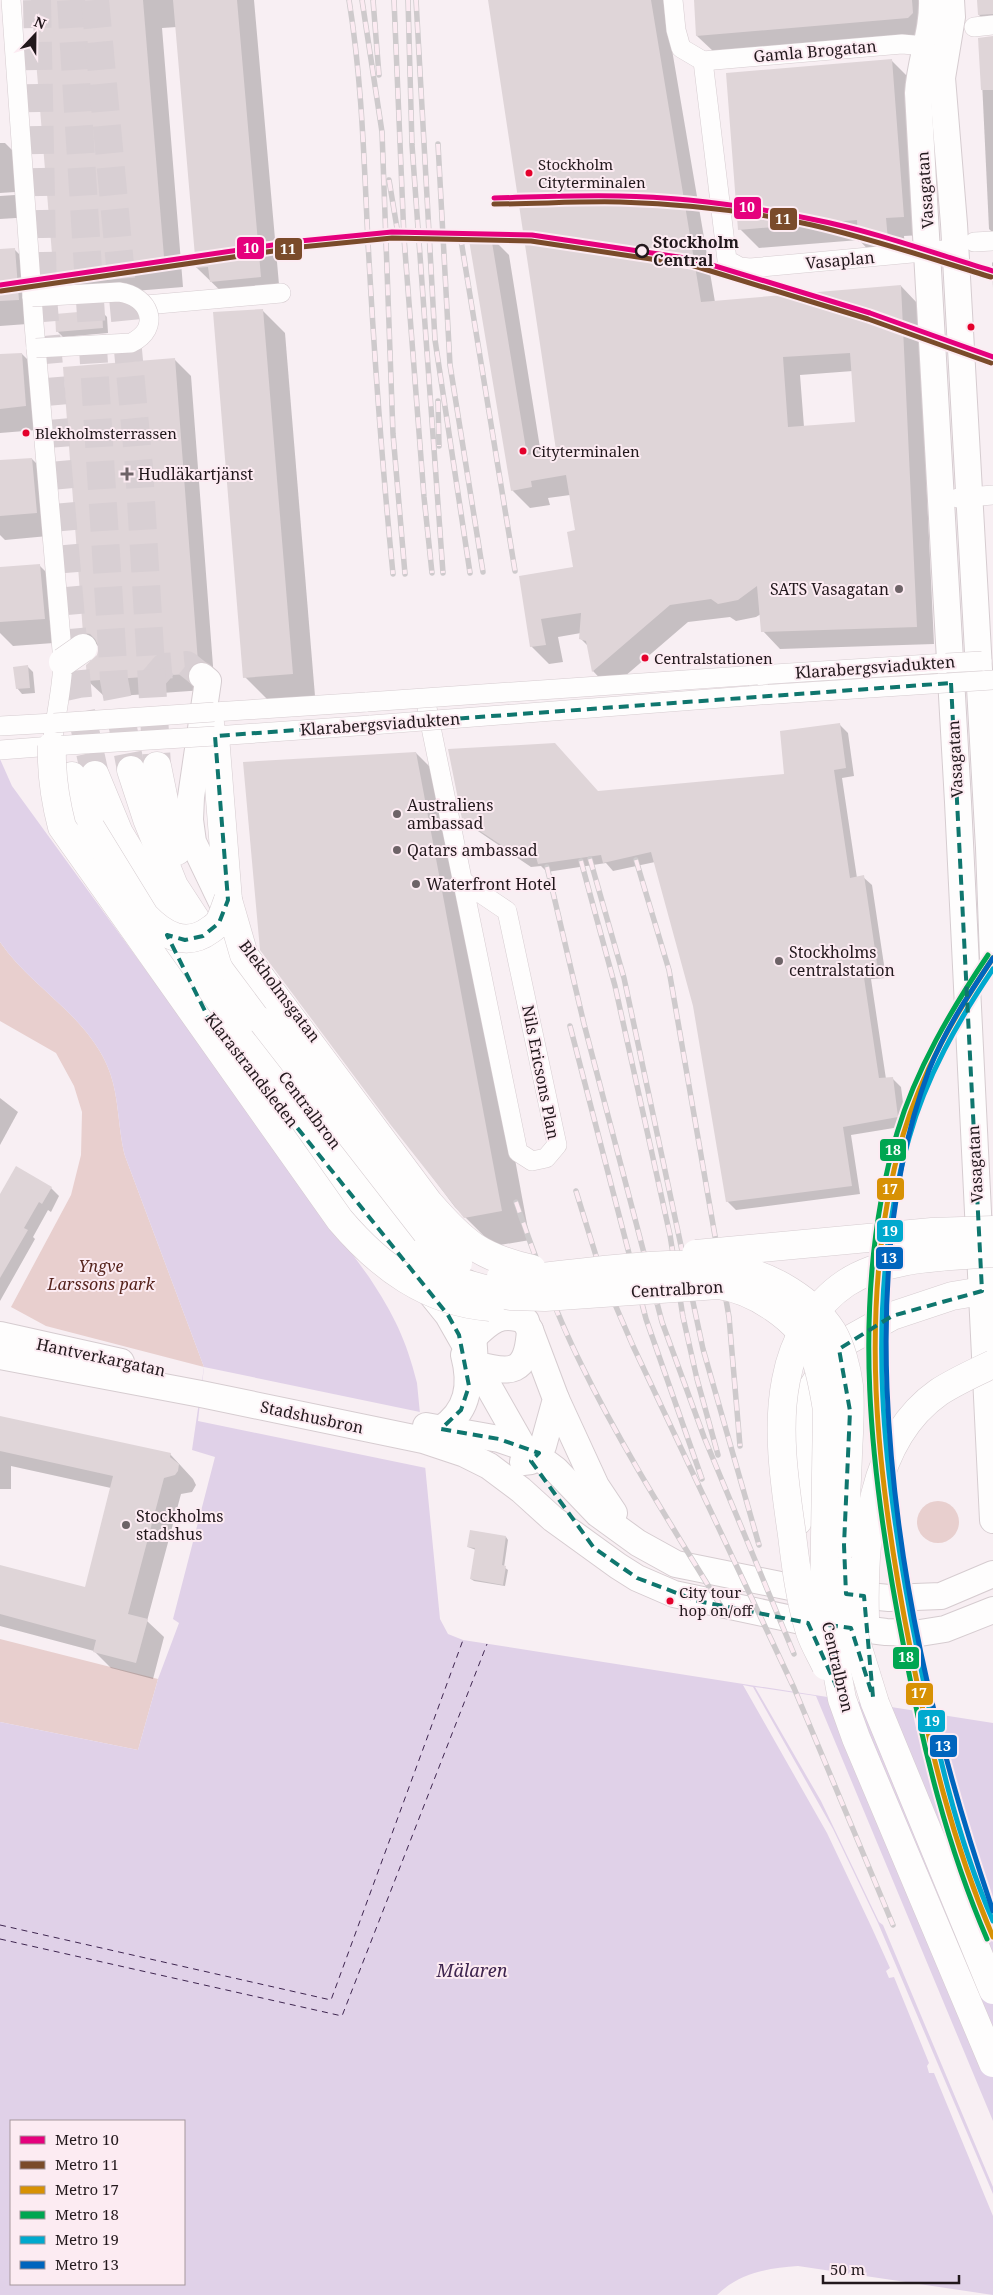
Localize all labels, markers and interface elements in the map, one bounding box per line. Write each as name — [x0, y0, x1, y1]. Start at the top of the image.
north arrow — [10, 10, 60, 60]
text: N — [31, 12, 49, 33]
street label: Gamla Brogatan — [753, 35, 877, 67]
street label: Vasagatan — [911, 150, 939, 230]
place label: Stockholm Cityterminalen — [538, 154, 646, 192]
marker: Stockholm Cityterminalen — [524, 168, 534, 178]
line badge: 10 — [733, 196, 762, 220]
text: 10 — [739, 197, 755, 216]
line badge: 11 — [769, 207, 798, 231]
text: 11 — [775, 209, 791, 228]
place label: Stockholm Central — [653, 231, 739, 271]
line badge: 10 — [236, 236, 265, 260]
line badge: 11 — [274, 237, 303, 261]
text: 10 — [243, 238, 259, 257]
text: 11 — [280, 239, 296, 258]
marker: Stockholm Central — [635, 244, 649, 258]
street label: Vasaplan — [805, 246, 875, 274]
unlabelled marker — [966, 322, 976, 332]
place label: Blekholmsterrassen — [35, 423, 177, 443]
marker: Blekholmsterrassen — [21, 428, 31, 438]
place label: Cityterminalen — [532, 441, 640, 461]
marker: Cityterminalen — [518, 446, 528, 456]
place label: Hudläkartjänst — [138, 463, 254, 485]
marker: Hudläkartjänst — [120, 467, 134, 481]
place label: SATS Vasagatan — [770, 578, 889, 600]
marker: SATS Vasagatan — [893, 583, 905, 595]
place label: Centralstationen — [654, 648, 773, 668]
street label: Klarabergsviadukten — [794, 650, 956, 684]
marker: Centralstationen — [640, 653, 650, 663]
street label: Klarabergsviadukten — [299, 707, 461, 741]
street label: Vasagatan — [942, 720, 968, 798]
place label: Australiens ambassad — [407, 794, 493, 834]
marker: Australiens ambassad — [391, 808, 403, 820]
place label: Qatars ambassad — [407, 839, 538, 861]
marker: Qatars ambassad — [391, 844, 403, 856]
place label: Waterfront Hotel — [426, 873, 556, 895]
marker: Waterfront Hotel — [410, 878, 422, 890]
street label: Blekholmsgatan — [234, 935, 326, 1047]
place label: Stockholms centralstation — [789, 941, 895, 981]
marker: Stockholms centralstation — [773, 955, 785, 967]
street label: Nils Ericsons Plan — [517, 1003, 565, 1141]
street label: Klarastrandsleden — [200, 1008, 304, 1132]
street label: Centralbron — [273, 1066, 347, 1154]
street label: Vasagatan — [962, 1125, 988, 1203]
line badge: 18 — [879, 1138, 907, 1162]
text: 18 — [885, 1140, 901, 1159]
line badge: 17 — [876, 1177, 905, 1201]
text: 17 — [882, 1179, 898, 1198]
line badge: 19 — [876, 1219, 904, 1243]
text: 19 — [882, 1221, 898, 1240]
line badge: 13 — [875, 1246, 904, 1270]
text: 13 — [881, 1248, 897, 1267]
park label: Yngve Larssons park — [46, 1255, 155, 1295]
street label: Centralbron — [630, 1276, 724, 1302]
street label: Hantverkargatan — [34, 1333, 168, 1381]
street label: Stadshusbron — [258, 1395, 366, 1439]
place label: Stockholms stadshus — [136, 1505, 224, 1545]
marker: Stockholms stadshus — [120, 1519, 132, 1531]
place label: City tour hop on/off — [679, 1582, 754, 1620]
marker: City tour hop on/off — [665, 1596, 675, 1606]
street label: Centralbron — [817, 1619, 859, 1715]
line badge: 18 — [892, 1646, 920, 1670]
text: 18 — [898, 1647, 914, 1666]
line badge: 17 — [905, 1682, 934, 1706]
text: 17 — [911, 1683, 927, 1702]
line badge: 19 — [917, 1709, 946, 1733]
text: 19 — [924, 1711, 940, 1730]
line badge: 13 — [929, 1734, 958, 1758]
text: 13 — [935, 1736, 951, 1755]
water label: Mälaren — [436, 1958, 508, 1982]
legend — [10, 2120, 185, 2285]
text: Metro 10 — [55, 2129, 119, 2149]
text: Metro 11 — [55, 2154, 119, 2174]
text: Metro 17 — [55, 2179, 119, 2199]
text: Metro 18 — [55, 2204, 119, 2224]
text: Metro 19 — [55, 2229, 119, 2249]
scale bar — [823, 2252, 959, 2284]
text: Metro 13 — [55, 2254, 119, 2274]
text: 50 m — [830, 2259, 865, 2279]

